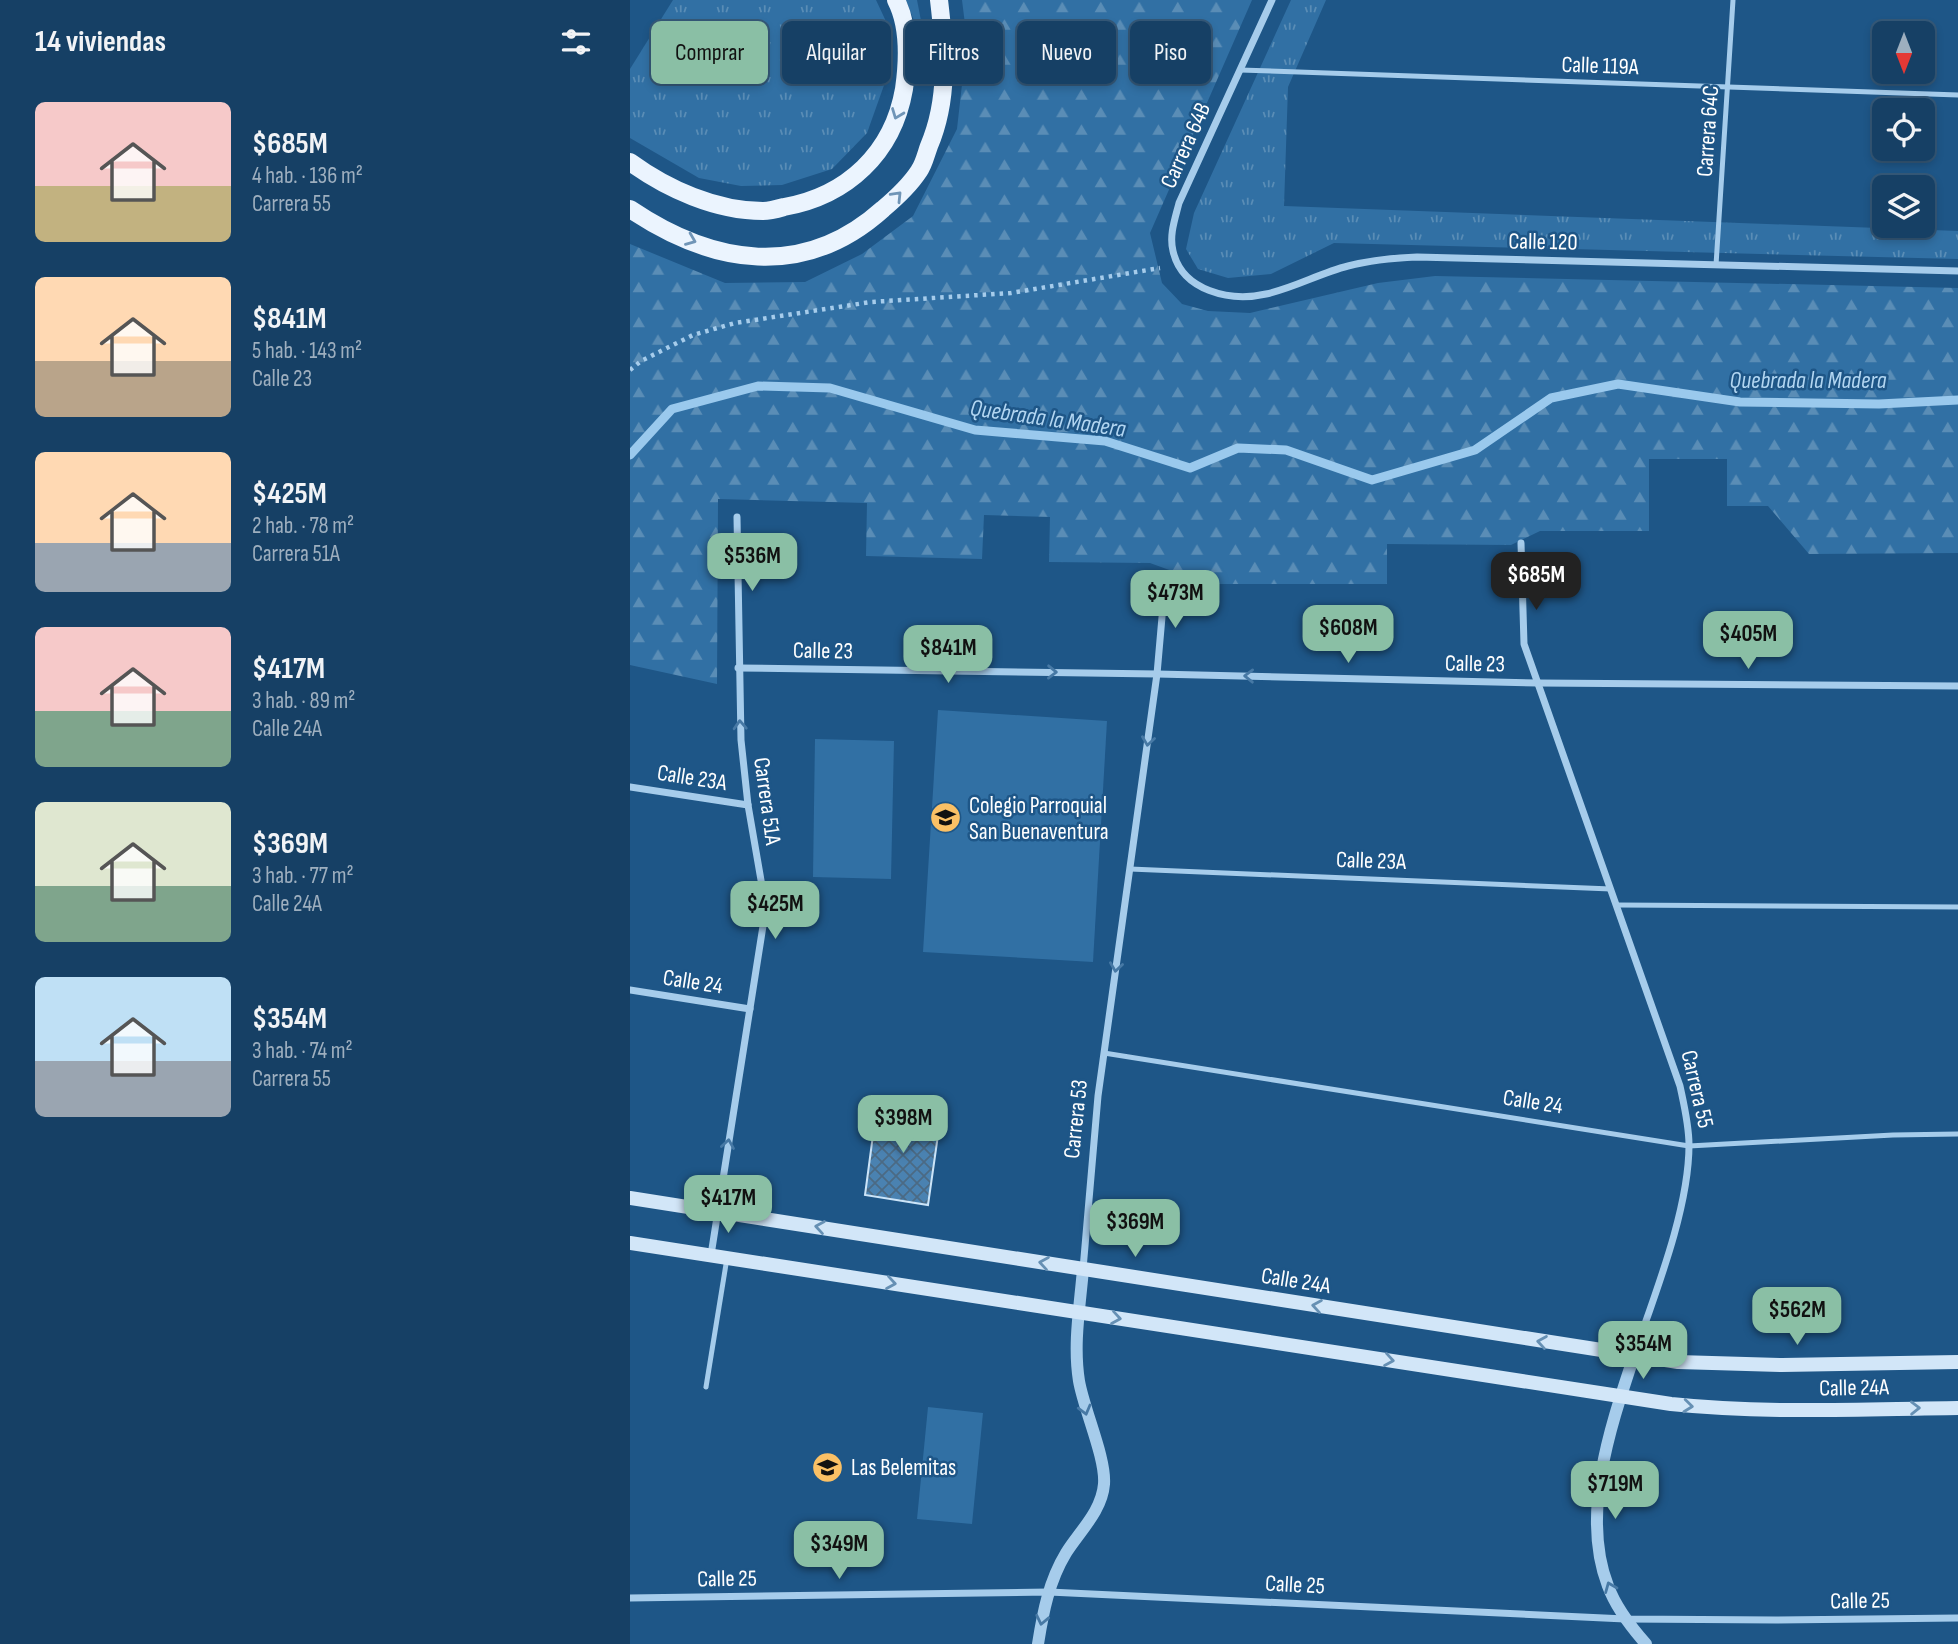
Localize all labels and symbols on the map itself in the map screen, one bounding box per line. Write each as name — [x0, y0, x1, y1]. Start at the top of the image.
north arrow — [1872, 21, 1936, 84]
street label: Calle 119A — [1561, 51, 1639, 81]
street label: Carrera 64C — [1691, 84, 1725, 178]
street label: Carrera 64B — [1155, 98, 1217, 193]
one-way arrow — [891, 108, 905, 120]
one-way arrow — [888, 191, 901, 204]
street label: Calle 120 — [1508, 227, 1578, 257]
one-way arrow — [684, 231, 696, 245]
water label: Quebrada la Madera — [1730, 366, 1887, 395]
water label: Quebrada la Madera — [968, 393, 1128, 444]
pin: $536M — [703, 534, 801, 593]
pin: $685M — [1487, 552, 1585, 612]
pin: $473M — [1126, 570, 1224, 630]
pin: $608M — [1299, 606, 1397, 665]
pin: $405M — [1699, 612, 1797, 671]
pin: $841M — [899, 626, 997, 685]
street label: Calle 23 — [793, 636, 853, 666]
street label: Calle 23 — [1445, 649, 1505, 679]
one-way arrow — [1047, 664, 1057, 680]
one-way arrow — [1244, 668, 1254, 684]
one-way arrow — [733, 719, 748, 730]
one-way arrow — [1141, 736, 1156, 747]
street label: Carrera 51A — [747, 756, 787, 847]
street label: Calle 23A — [655, 759, 729, 797]
place label: Colegio Parroquial San Buenaventura — [969, 792, 1109, 846]
school or university icon: Colegio Parroquial San Buenaventura — [929, 801, 963, 835]
street label: Calle 23A — [1335, 846, 1407, 876]
pin: $425M — [726, 881, 824, 941]
one-way arrow — [1109, 961, 1124, 973]
street label: Calle 24 — [661, 963, 725, 1001]
street label: Carrera 55 — [1675, 1048, 1720, 1131]
street label: Carrera 53 — [1058, 1078, 1094, 1160]
street label: Calle 24 — [1501, 1083, 1565, 1121]
pin: $398M — [854, 1096, 952, 1155]
one-way arrow — [720, 1138, 735, 1150]
pin: $417M — [679, 1176, 777, 1235]
pin: $369M — [1086, 1200, 1184, 1259]
one-way arrow — [814, 1220, 826, 1235]
one-way arrow — [1038, 1256, 1050, 1271]
street label: Calle 24A — [1259, 1262, 1333, 1300]
one-way arrow — [885, 1275, 897, 1290]
pin: $562M — [1748, 1288, 1846, 1347]
one-way arrow — [1312, 1299, 1323, 1314]
one-way arrow — [1110, 1310, 1122, 1325]
pin: $354M — [1594, 1322, 1692, 1381]
one-way arrow — [1536, 1335, 1548, 1350]
one-way arrow — [1383, 1353, 1395, 1368]
street label: Calle 24A — [1819, 1373, 1889, 1403]
one-way arrow — [1683, 1398, 1694, 1413]
one-way arrow — [1910, 1401, 1921, 1416]
one-way arrow — [1077, 1404, 1092, 1416]
school or university icon: Las Belemitas — [811, 1450, 845, 1484]
place label: Las Belemitas — [851, 1454, 956, 1482]
pin: $719M — [1566, 1462, 1664, 1521]
pin: $349M — [790, 1522, 888, 1581]
street label: Calle 25 — [697, 1564, 757, 1594]
street label: Calle 25 — [1264, 1569, 1326, 1601]
one-way arrow — [1604, 1582, 1618, 1594]
street label: Calle 25 — [1830, 1586, 1890, 1616]
one-way arrow — [1036, 1614, 1051, 1626]

